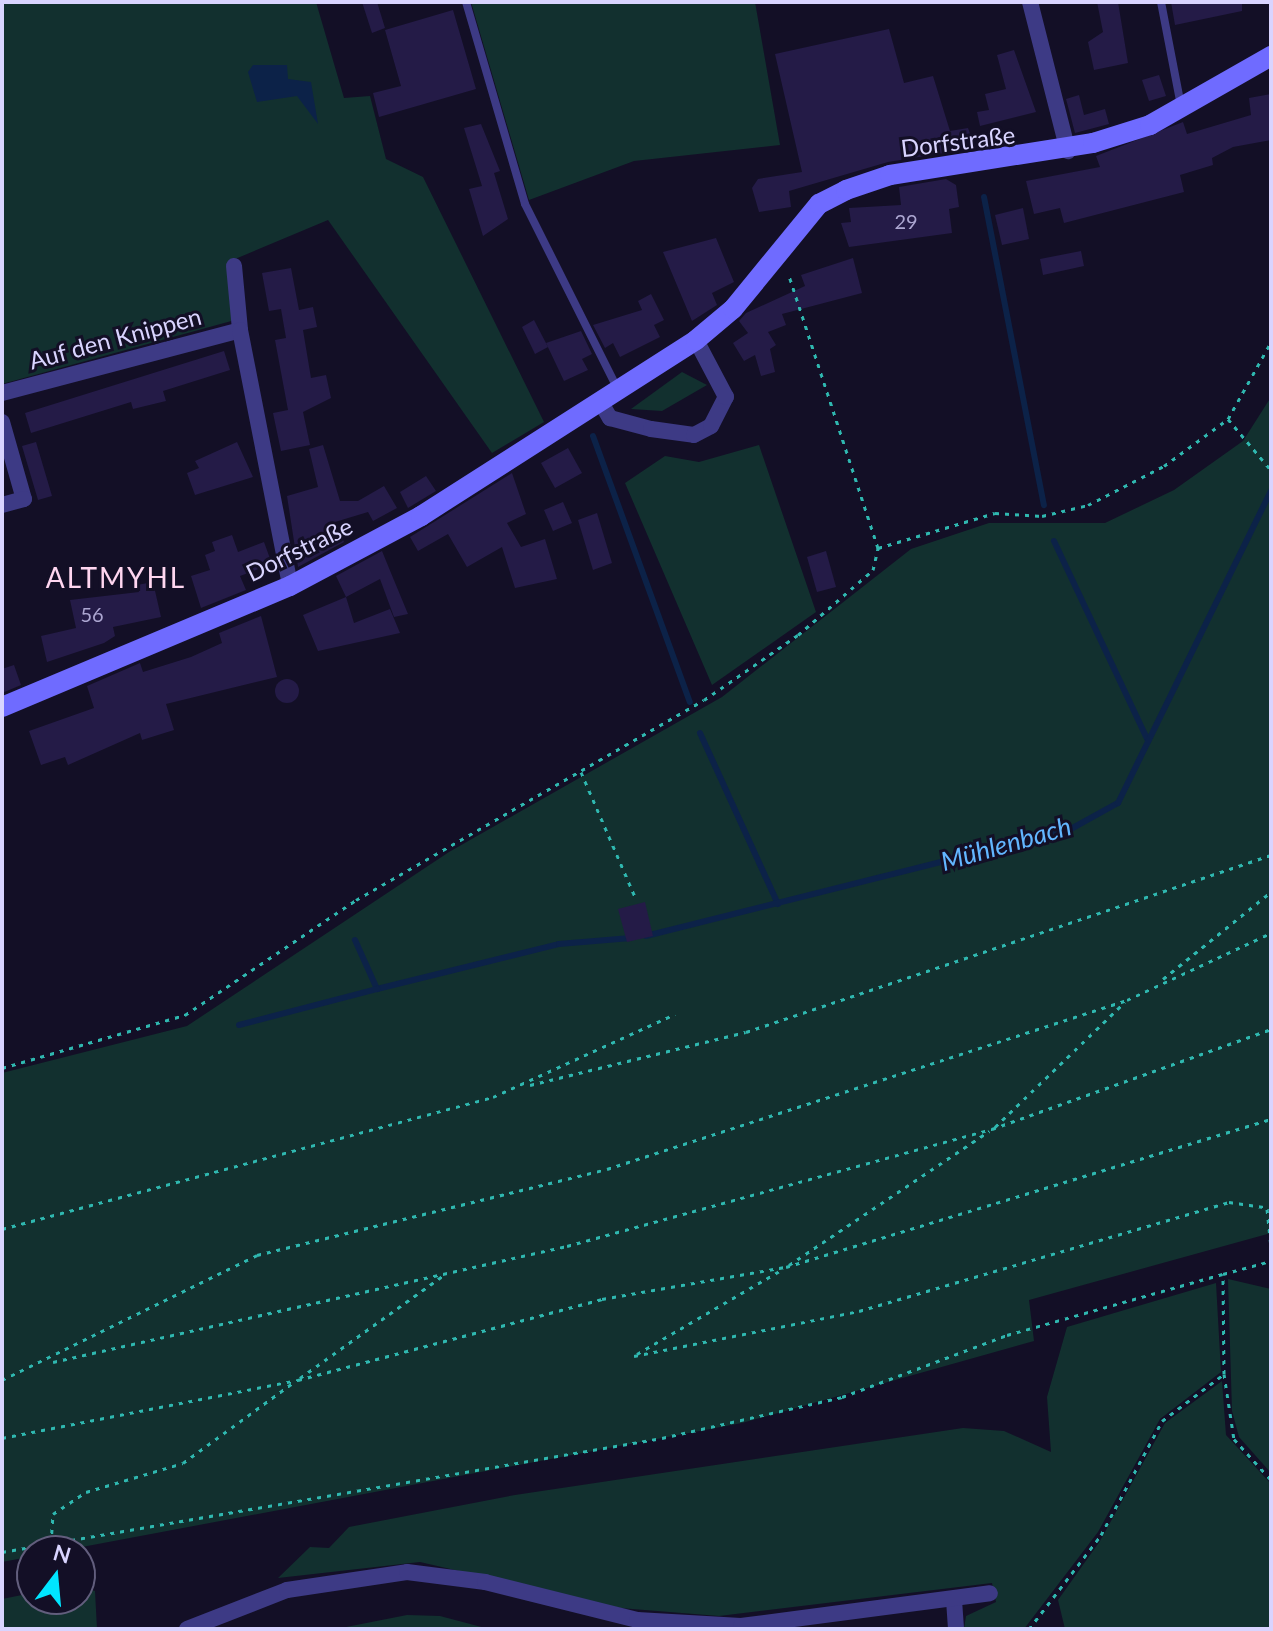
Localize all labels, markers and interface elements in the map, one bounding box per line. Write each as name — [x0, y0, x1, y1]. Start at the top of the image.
street label: Dorfstraße — [899, 120, 1017, 162]
house number: 29 — [894, 209, 918, 233]
street label: Auf den Knippen — [26, 301, 204, 375]
street label: Dorfstraße — [241, 511, 357, 587]
district label: ALTMYHL — [46, 560, 186, 594]
house number: 56 — [80, 602, 104, 626]
water label: Mühlenbach — [937, 810, 1075, 878]
north arrow — [16, 1535, 96, 1615]
text: N — [50, 1538, 74, 1569]

